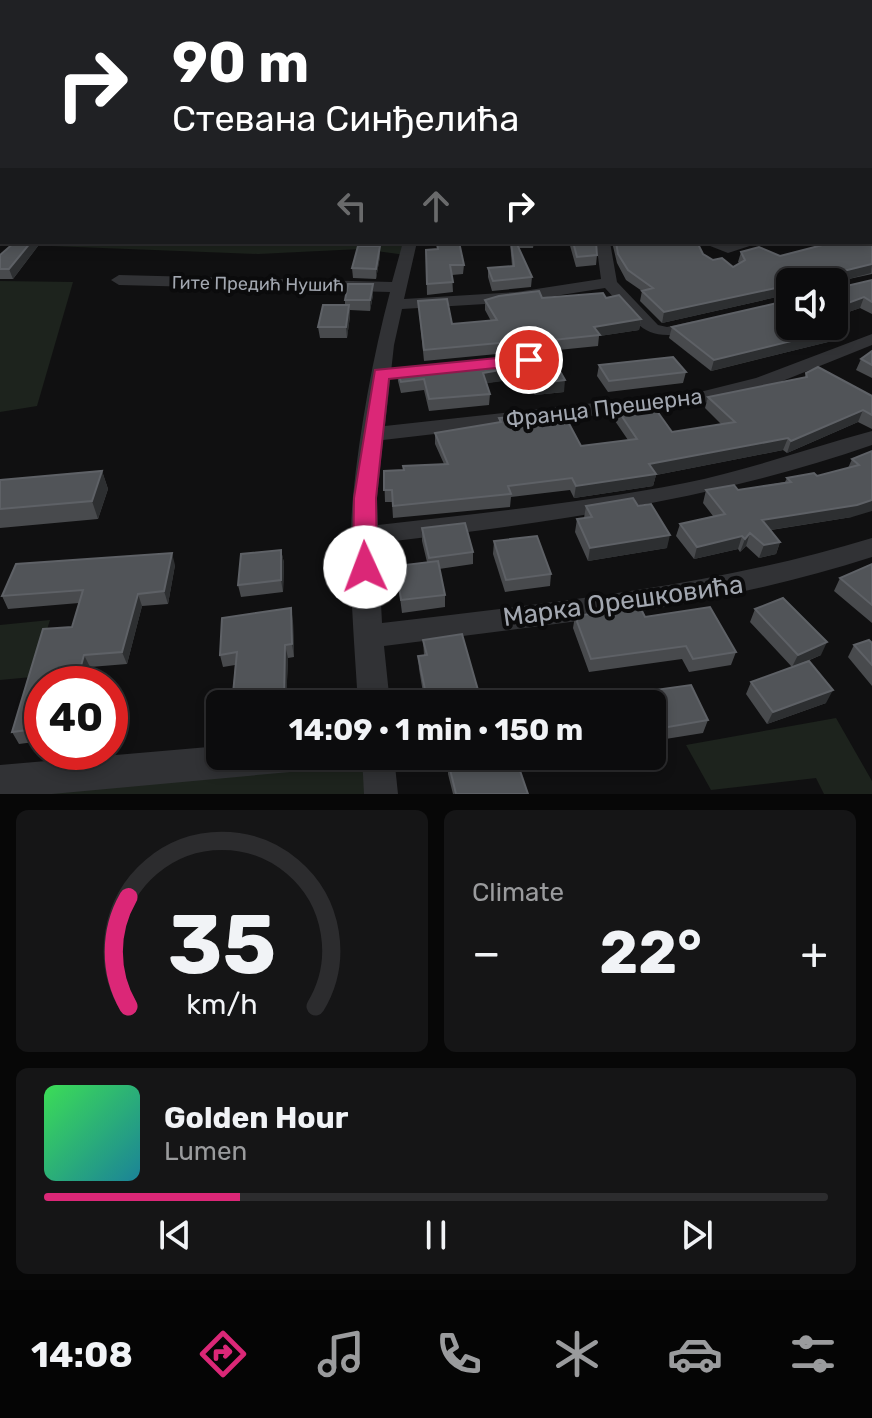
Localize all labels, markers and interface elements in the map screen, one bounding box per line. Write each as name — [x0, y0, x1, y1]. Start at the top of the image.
text: 90 m — [172, 30, 309, 96]
icon: right — [40, 32, 144, 136]
text: Стевана Синђелића — [172, 97, 519, 140]
icon: left — [330, 184, 374, 228]
icon: ahead — [414, 184, 458, 228]
icon: right — [498, 184, 542, 228]
map controls — [776, 268, 848, 340]
button: sound — [776, 268, 848, 340]
street label: Гите Предић Нушић — [172, 271, 344, 297]
pin — [495, 326, 563, 394]
icon: arrive — [507, 338, 551, 382]
street label: Франца Прешерна — [504, 383, 704, 433]
position arrow — [323, 525, 407, 609]
street label: Марка Орешковића — [501, 569, 745, 633]
speed limit sign: 40 — [24, 666, 128, 770]
text: 14:09 · 1 min · 150 m — [289, 712, 583, 748]
text: Climate — [472, 877, 564, 908]
text: 35 — [168, 895, 276, 994]
text: 22° — [599, 917, 702, 988]
text: − — [472, 927, 501, 979]
text: + — [801, 927, 828, 979]
text: km/h — [186, 987, 258, 1021]
text: Golden Hour — [164, 1100, 348, 1136]
text: Lumen — [164, 1136, 247, 1167]
icon: previous — [153, 1213, 197, 1257]
icon: pause — [414, 1213, 458, 1257]
icon: next — [675, 1213, 719, 1257]
icon: directions — [195, 1326, 251, 1382]
icon: music — [313, 1326, 369, 1382]
icon: phone — [431, 1326, 487, 1382]
icon: climate — [549, 1326, 605, 1382]
icon: car — [667, 1326, 723, 1382]
icon: filters — [785, 1326, 841, 1382]
text: 14:08 — [31, 1333, 133, 1376]

